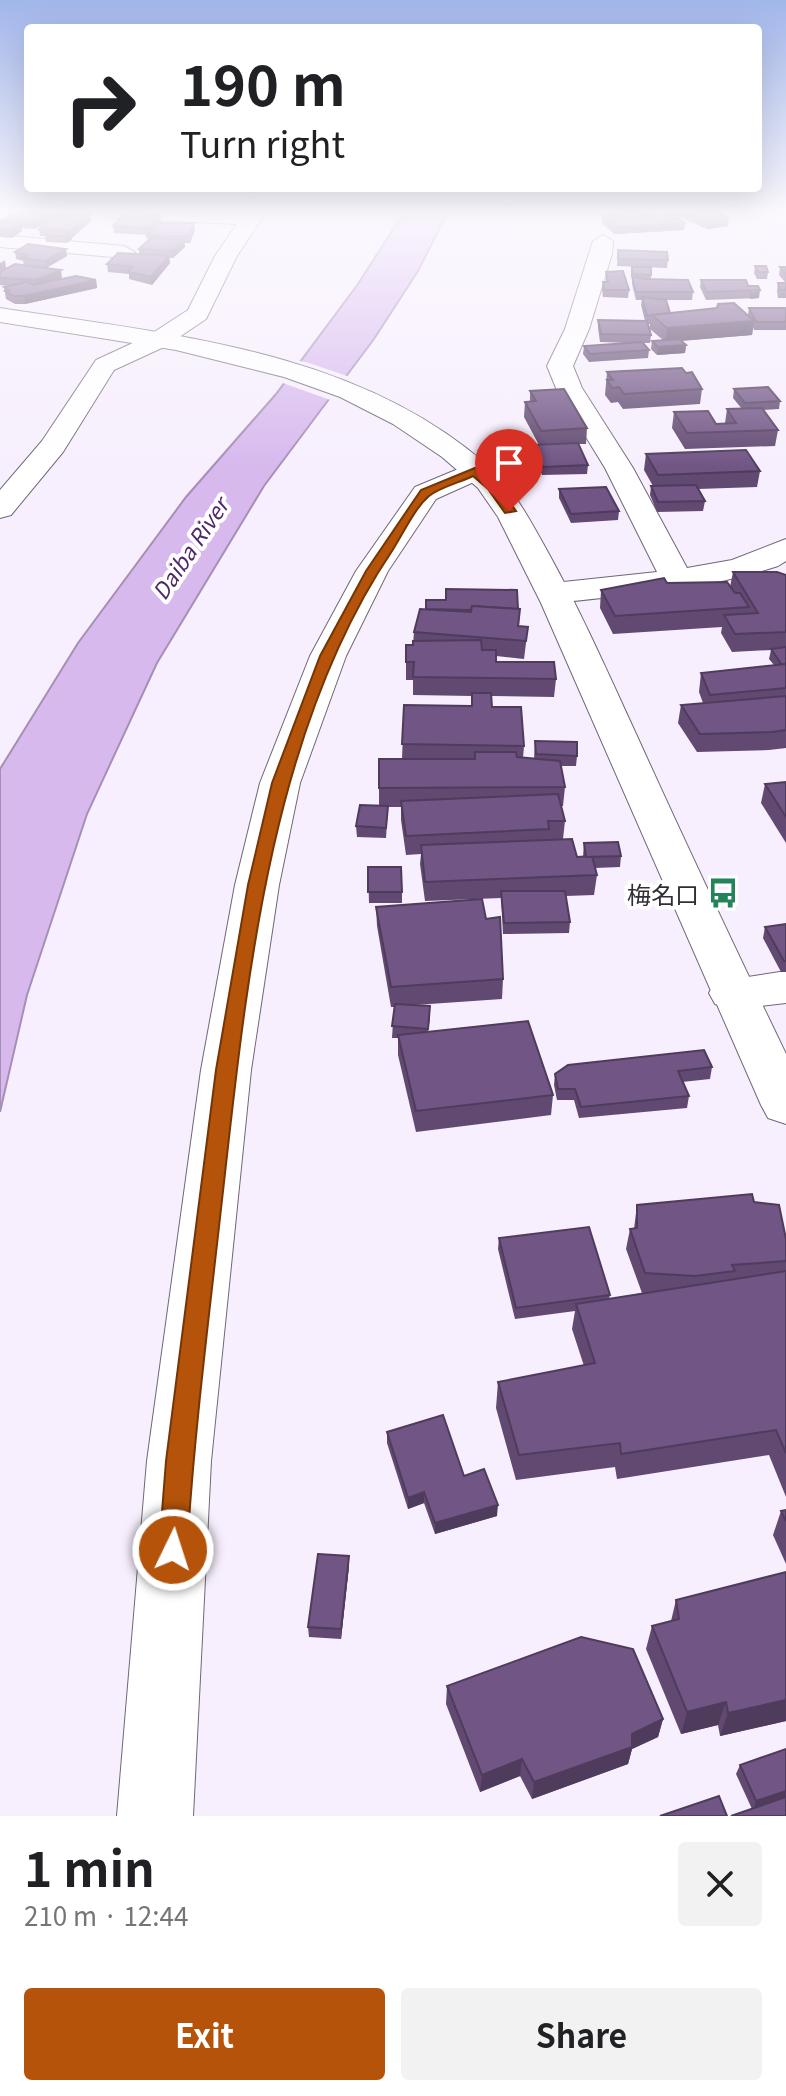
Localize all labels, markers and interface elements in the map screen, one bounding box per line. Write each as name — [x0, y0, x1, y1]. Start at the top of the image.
text: 190 m — [180, 41, 346, 122]
icon: right — [48, 56, 152, 160]
text: Turn right — [180, 116, 345, 168]
pin — [475, 429, 543, 511]
icon: arrive — [487, 441, 531, 485]
water label: Daiba River — [143, 488, 237, 605]
place label: 梅名口 — [627, 876, 699, 911]
bus stop icon: 梅名口 — [706, 876, 740, 910]
position arrow — [131, 1508, 215, 1592]
text: 1 min — [24, 1831, 155, 1901]
button: close — [678, 1842, 762, 1926]
text: 210 m · 12:44 — [24, 1896, 188, 1933]
button: Exit — [24, 1988, 385, 2080]
button: Share — [401, 1988, 762, 2080]

